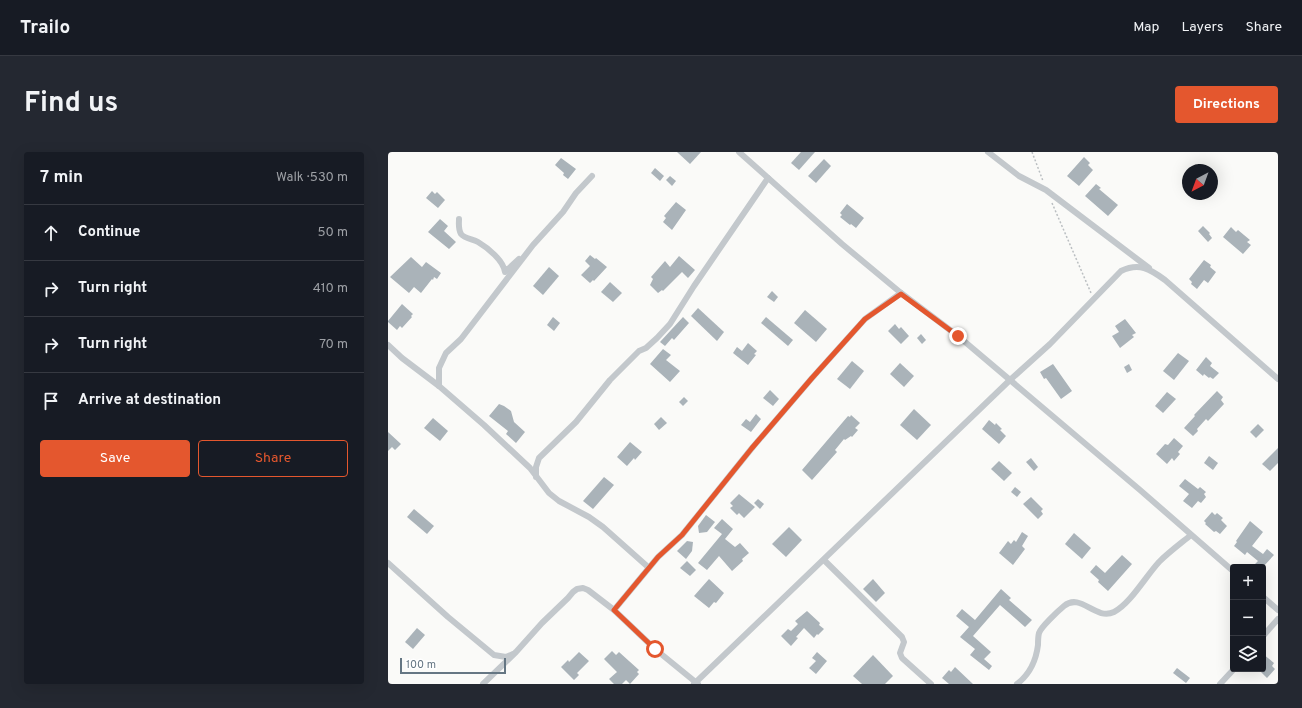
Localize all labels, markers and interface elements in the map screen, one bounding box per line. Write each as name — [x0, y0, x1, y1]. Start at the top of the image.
text: Trailo — [20, 16, 70, 40]
text: Map — [1133, 19, 1159, 36]
text: Layers — [1181, 19, 1223, 36]
text: Share — [1245, 19, 1282, 36]
text: Find us — [24, 86, 118, 122]
button: Directions — [1175, 86, 1278, 123]
north arrow — [1182, 164, 1218, 200]
text: 7 min — [40, 167, 83, 189]
text: Walk · 530 m — [276, 170, 348, 186]
icon: ahead — [40, 222, 62, 244]
text: Continue — [78, 223, 140, 242]
text: 50 m — [318, 225, 348, 241]
icon: right — [40, 278, 62, 300]
text: Turn right — [78, 279, 147, 298]
text: 410 m — [313, 281, 348, 297]
route end — [949, 327, 967, 345]
icon: right — [40, 334, 62, 356]
text: Turn right — [78, 335, 147, 354]
text: 70 m — [319, 337, 348, 353]
icon: arrive — [40, 390, 62, 412]
text: Arrive at destination — [78, 391, 221, 410]
button: Save — [40, 440, 190, 477]
button: Share — [198, 440, 348, 477]
map controls — [1230, 564, 1266, 672]
button: + — [1230, 564, 1266, 600]
button: − — [1230, 600, 1266, 636]
button: layers — [1230, 636, 1266, 672]
route start — [646, 640, 664, 658]
scale bar — [400, 656, 506, 675]
text: 100 m — [406, 658, 436, 672]

